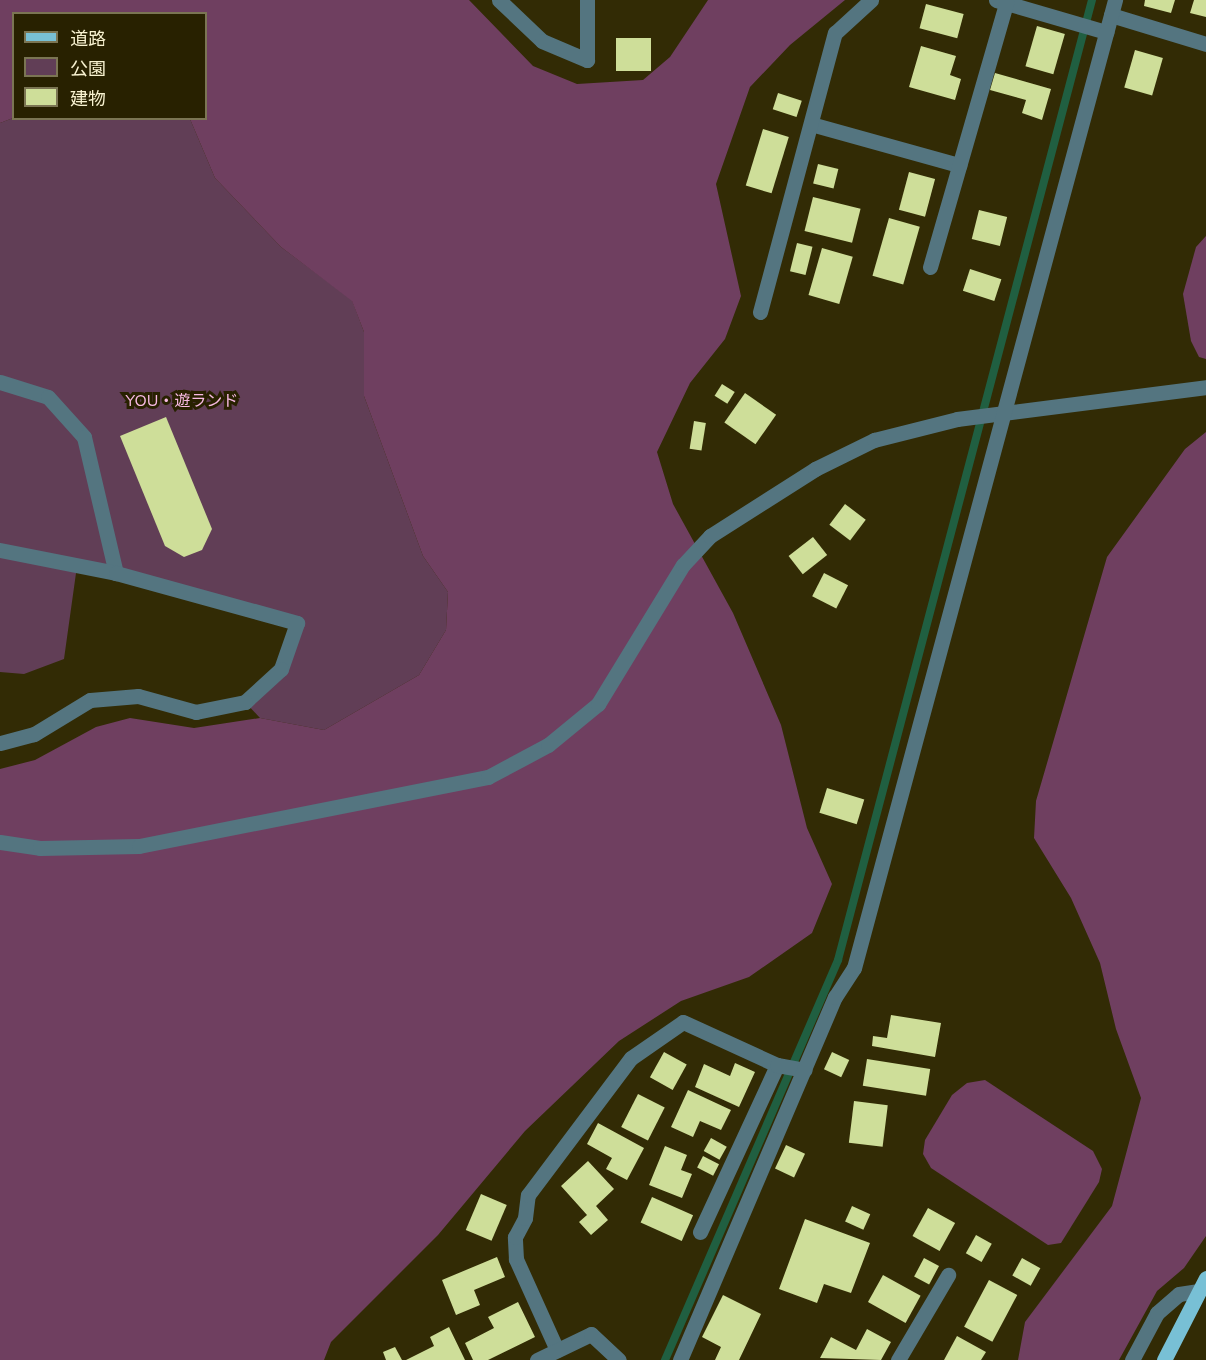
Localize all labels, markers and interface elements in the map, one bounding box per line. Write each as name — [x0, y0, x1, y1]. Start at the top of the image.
legend — [12, 12, 207, 120]
text: 道路 — [70, 27, 106, 51]
text: 公園 — [70, 57, 106, 81]
text: 建物 — [70, 87, 106, 111]
park label: YOU・遊ランド — [126, 391, 238, 411]

